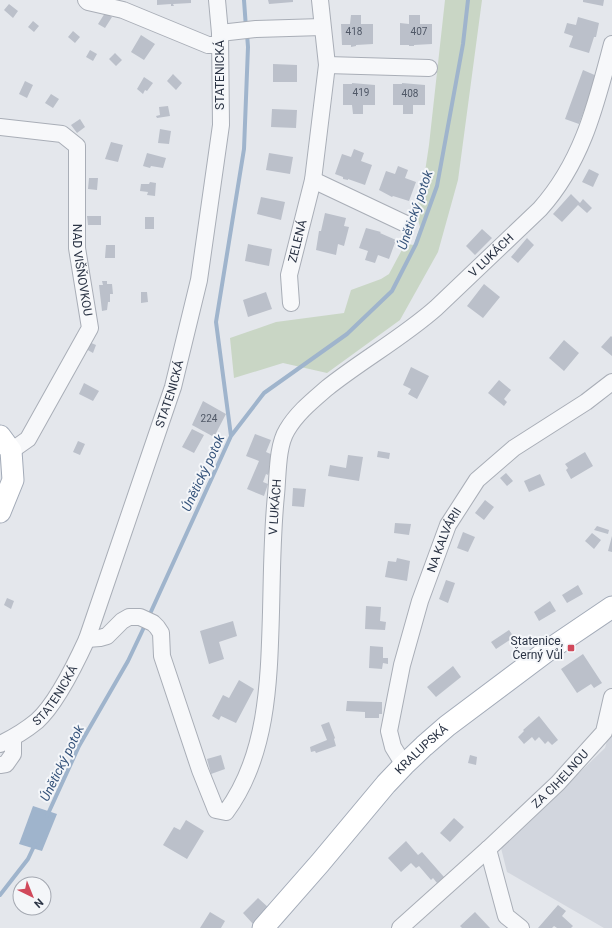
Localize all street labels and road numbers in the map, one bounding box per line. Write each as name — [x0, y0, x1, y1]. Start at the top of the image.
street label: STATENICKÁ — [212, 40, 227, 110]
street label: ZELENÁ — [285, 218, 310, 264]
street label: NAD VIŠŇOVKOU — [70, 224, 95, 317]
street label: V LUKÁCH — [466, 231, 516, 280]
street label: STATENICKÁ — [153, 358, 186, 429]
street label: V LUKÁCH — [266, 478, 284, 535]
street label: NA KALVÁRII — [424, 505, 464, 574]
street label: STATENICKÁ — [30, 662, 80, 729]
street label: KRALUPSKÁ — [392, 721, 451, 777]
street label: ZA CIHELNOU — [529, 747, 592, 811]

